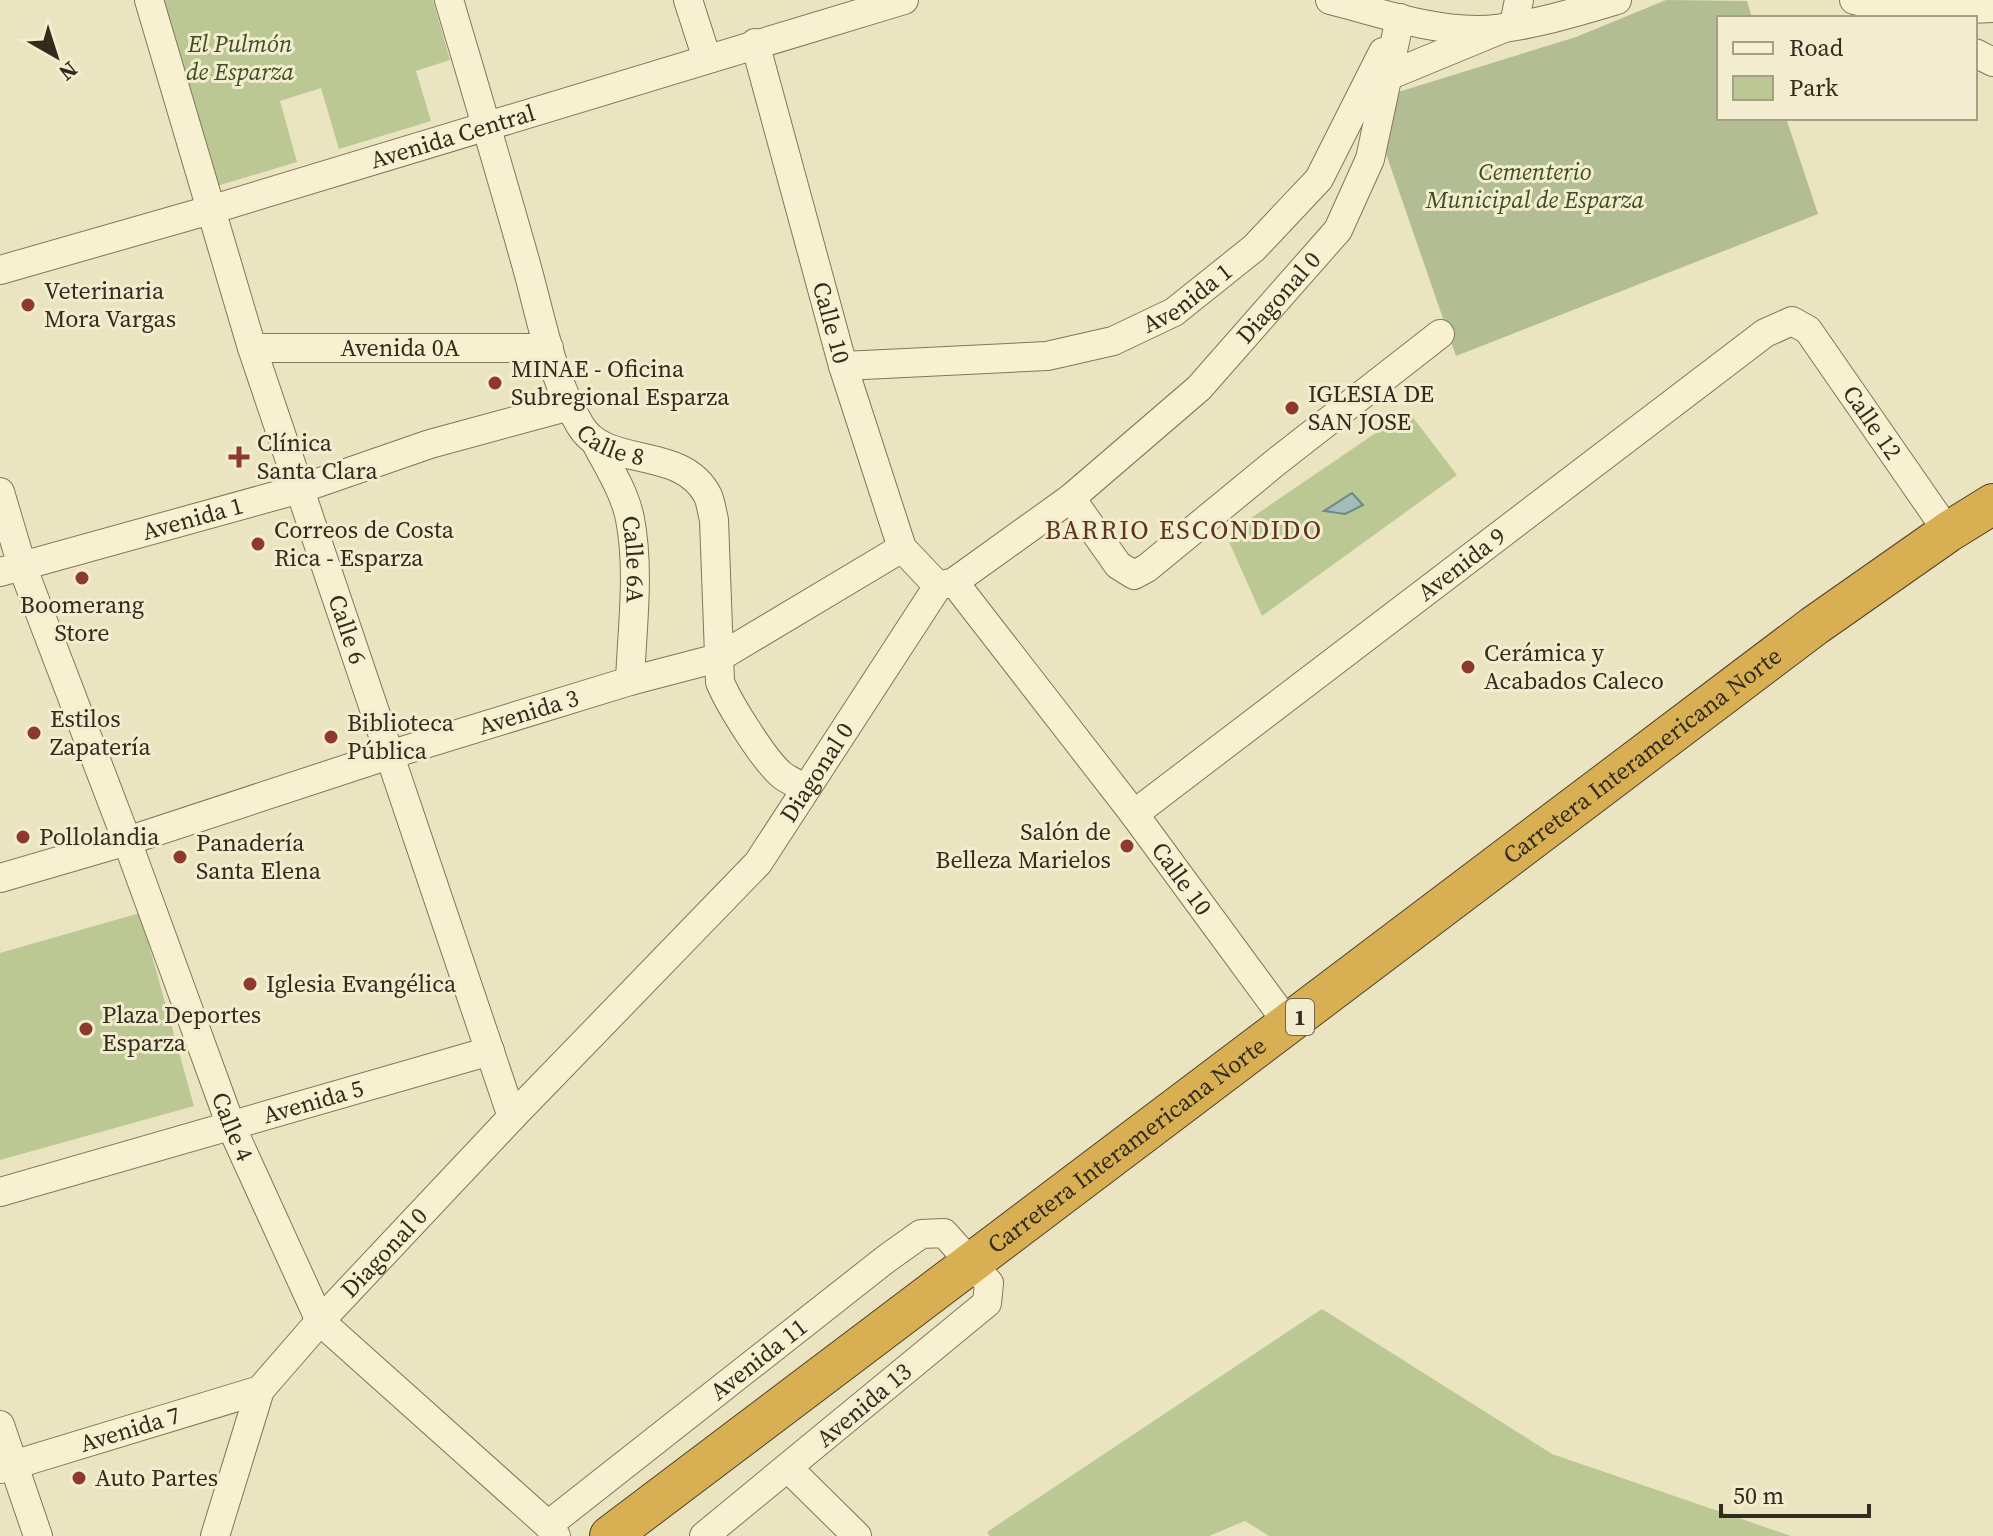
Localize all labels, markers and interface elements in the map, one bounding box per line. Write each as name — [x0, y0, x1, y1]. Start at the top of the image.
north arrow — [16, 16, 96, 96]
legend — [1717, 16, 1977, 120]
park label: El Pulmón de Esparza — [186, 27, 295, 88]
text: Road — [1789, 31, 1844, 64]
text: N — [53, 55, 84, 88]
text: Park — [1789, 71, 1839, 104]
street label: Avenida Central — [366, 96, 539, 177]
park label: Cementerio Municipal de Esparza — [1425, 155, 1645, 216]
street label: Diagonal 0 — [1228, 244, 1328, 351]
street label: Avenida 1 — [1137, 255, 1239, 341]
place label: Veterinaria Mora Vargas — [44, 274, 176, 335]
street label: Calle 10 — [805, 278, 859, 367]
marker: Veterinaria Mora Vargas — [19, 296, 37, 314]
street label: Avenida 0A — [340, 331, 460, 364]
place label: MINAE - Oficina Subregional Esparza — [511, 352, 730, 413]
marker: MINAE - Oficina Subregional Esparza — [486, 374, 504, 392]
place label: IGLESIA DE SAN JOSE — [1308, 377, 1434, 438]
street label: Calle 12 — [1835, 379, 1910, 466]
marker: IGLESIA DE SAN JOSE — [1283, 399, 1301, 417]
street label: Calle 8 — [569, 416, 648, 474]
place label: Clínica Santa Clara — [257, 426, 378, 487]
marker: Clínica Santa Clara — [228, 446, 250, 468]
street label: Avenida 1 — [138, 489, 247, 548]
district label: BARRIO ESCONDIDO — [1045, 512, 1323, 548]
place label: Correos de Costa Rica - Esparza — [274, 513, 455, 574]
street label: Calle 6A — [614, 513, 652, 604]
street label: Avenida 9 — [1410, 519, 1512, 608]
marker: Correos de Costa Rica - Esparza — [249, 535, 267, 553]
marker: Boomerang Store — [73, 569, 91, 587]
place label: Boomerang Store — [20, 588, 144, 649]
street label: Calle 6 — [321, 590, 375, 668]
place label: Cerámica y Acabados Caleco — [1484, 636, 1664, 697]
street label: Carretera Interamericana Norte — [1496, 639, 1788, 871]
marker: Cerámica y Acabados Caleco — [1459, 658, 1477, 676]
street label: Avenida 3 — [474, 681, 583, 743]
place label: Estilos Zapatería — [50, 702, 152, 763]
place label: Biblioteca Pública — [347, 706, 455, 767]
street label: Diagonal 0 — [772, 716, 861, 829]
marker: Estilos Zapatería — [25, 724, 43, 742]
marker: Biblioteca Pública — [322, 728, 340, 746]
place label: Salón de Belleza Marielos — [935, 815, 1111, 876]
place label: Pollolandia — [39, 820, 160, 853]
place label: Panadería Santa Elena — [196, 826, 322, 887]
marker: Pollolandia — [14, 828, 32, 846]
street label: Calle 10 — [1144, 835, 1220, 922]
marker: Salón de Belleza Marielos — [1118, 837, 1136, 855]
marker: Panadería Santa Elena — [171, 848, 189, 866]
place label: Iglesia Evangélica — [266, 967, 457, 1000]
marker: Iglesia Evangélica — [241, 975, 259, 993]
place label: Plaza Deportes Esparza — [102, 998, 261, 1059]
road number: 1 — [1286, 999, 1314, 1035]
marker: Plaza Deportes Esparza — [77, 1020, 95, 1038]
street label: Carretera Interamericana Norte — [981, 1029, 1273, 1261]
street label: Avenida 5 — [259, 1071, 367, 1132]
street label: Calle 4 — [204, 1088, 262, 1166]
street label: Diagonal 0 — [333, 1200, 435, 1305]
street label: Avenida 11 — [703, 1310, 814, 1407]
street label: Avenida 13 — [809, 1355, 918, 1454]
street label: Avenida 7 — [76, 1398, 184, 1460]
place label: Auto Partes — [95, 1461, 218, 1494]
scale bar — [1721, 1468, 1869, 1518]
marker: Auto Partes — [70, 1469, 88, 1487]
text: 50 m — [1733, 1479, 1784, 1512]

